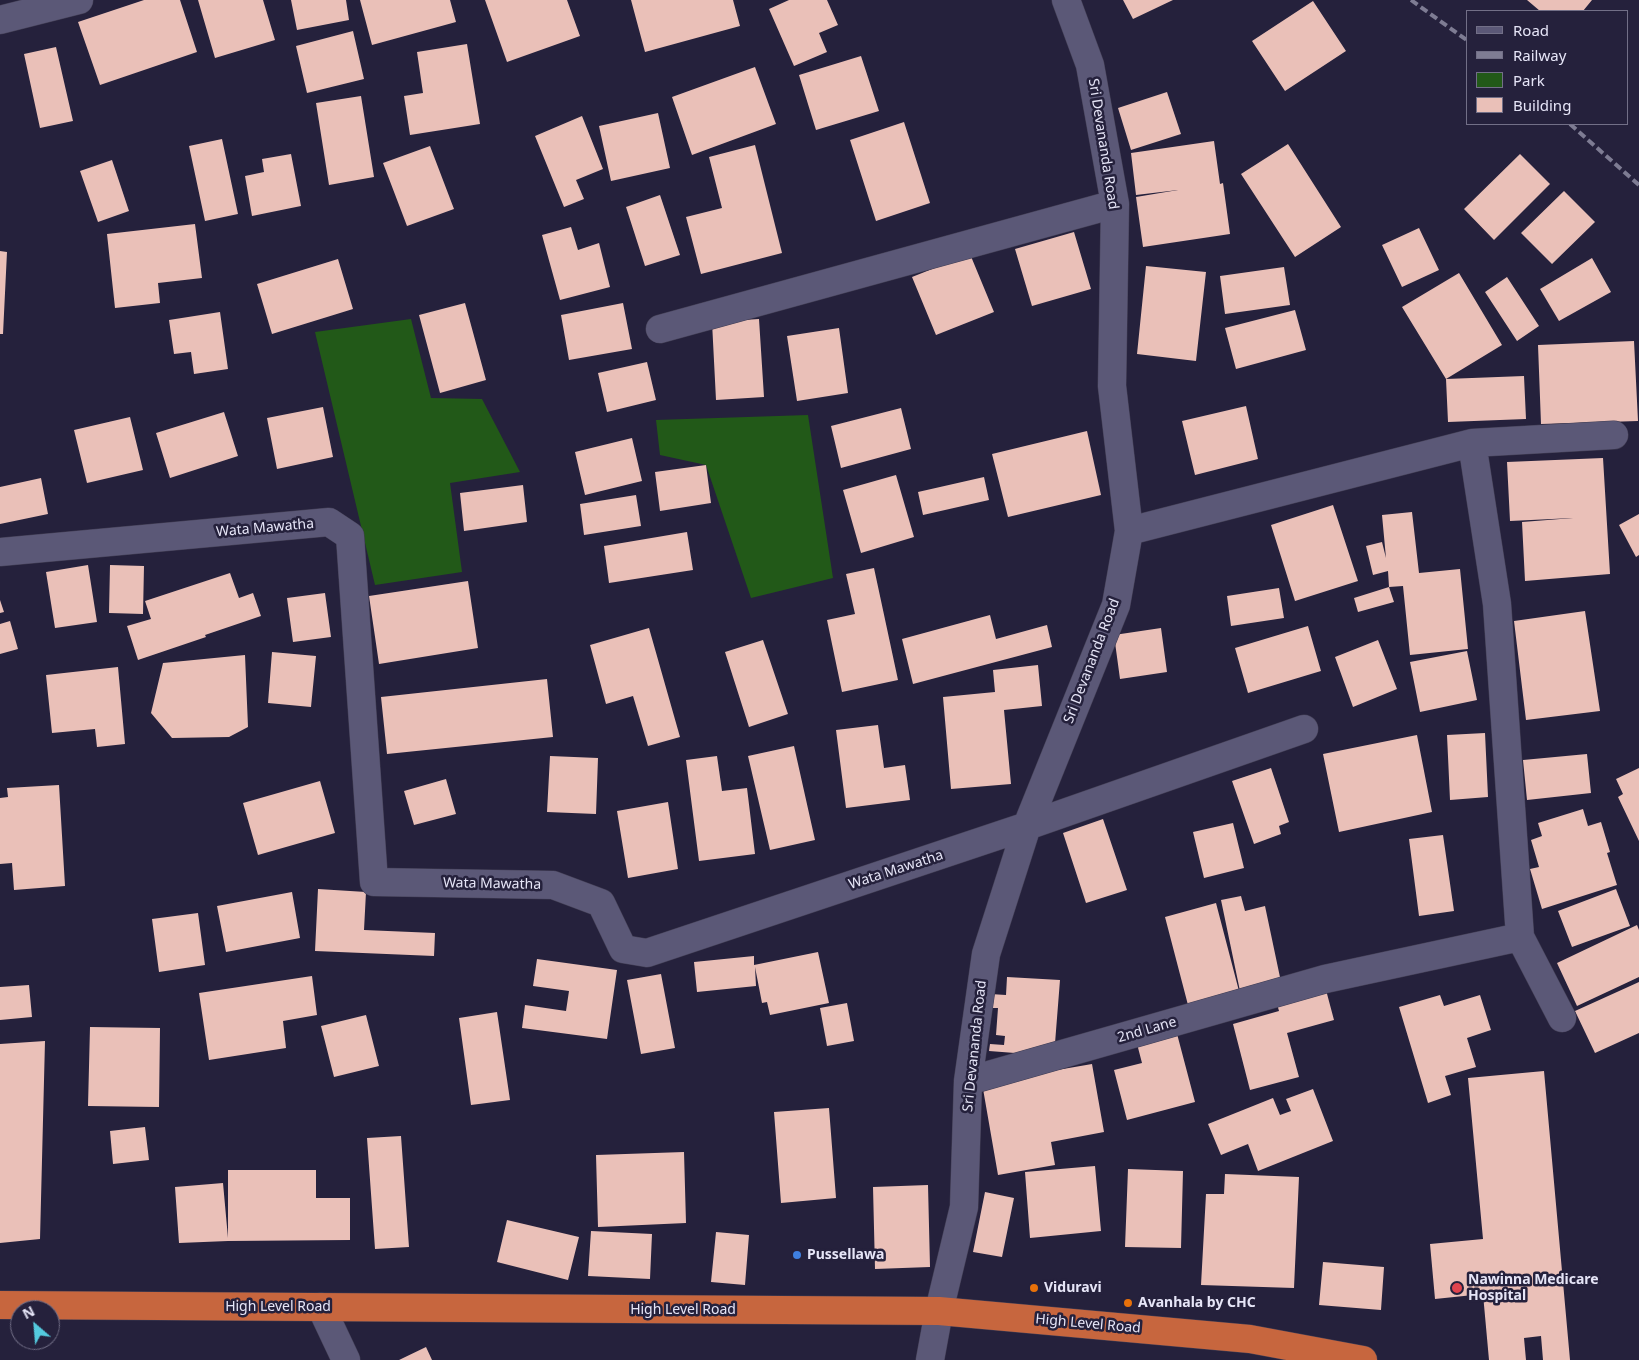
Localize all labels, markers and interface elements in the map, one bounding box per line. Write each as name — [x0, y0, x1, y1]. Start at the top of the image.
legend — [1466, 10, 1629, 125]
text: Road — [1513, 20, 1549, 40]
text: Railway — [1513, 45, 1566, 65]
text: Park — [1513, 70, 1545, 90]
street label: Sri Devananda Road — [1084, 77, 1122, 211]
text: Building — [1513, 95, 1571, 115]
street label: Wata Mawatha — [215, 515, 315, 541]
street label: Sri Devananda Road — [1060, 596, 1124, 726]
street label: Wata Mawatha — [847, 847, 945, 893]
street label: Wata Mawatha — [443, 875, 541, 893]
street label: Sri Devananda Road — [960, 979, 990, 1113]
street label: 2nd Lane — [1116, 1014, 1178, 1046]
place label: Pussellawa — [807, 1247, 884, 1263]
marker: Pussellawa — [791, 1249, 803, 1261]
place label: Nawinna Medicare Hospital — [1468, 1272, 1599, 1304]
place label: Viduravi — [1044, 1280, 1102, 1296]
marker: Nawinna Medicare Hospital — [1450, 1281, 1464, 1295]
marker: Viduravi — [1028, 1282, 1040, 1294]
place label: Avanhala by CHC — [1138, 1295, 1256, 1311]
marker: Avanhala by CHC — [1122, 1297, 1134, 1309]
street label: High Level Road — [225, 1299, 331, 1315]
north arrow — [10, 1300, 60, 1350]
text: N — [19, 1301, 38, 1323]
street label: High Level Road — [630, 1302, 736, 1318]
street label: High Level Road — [1035, 1311, 1141, 1337]

